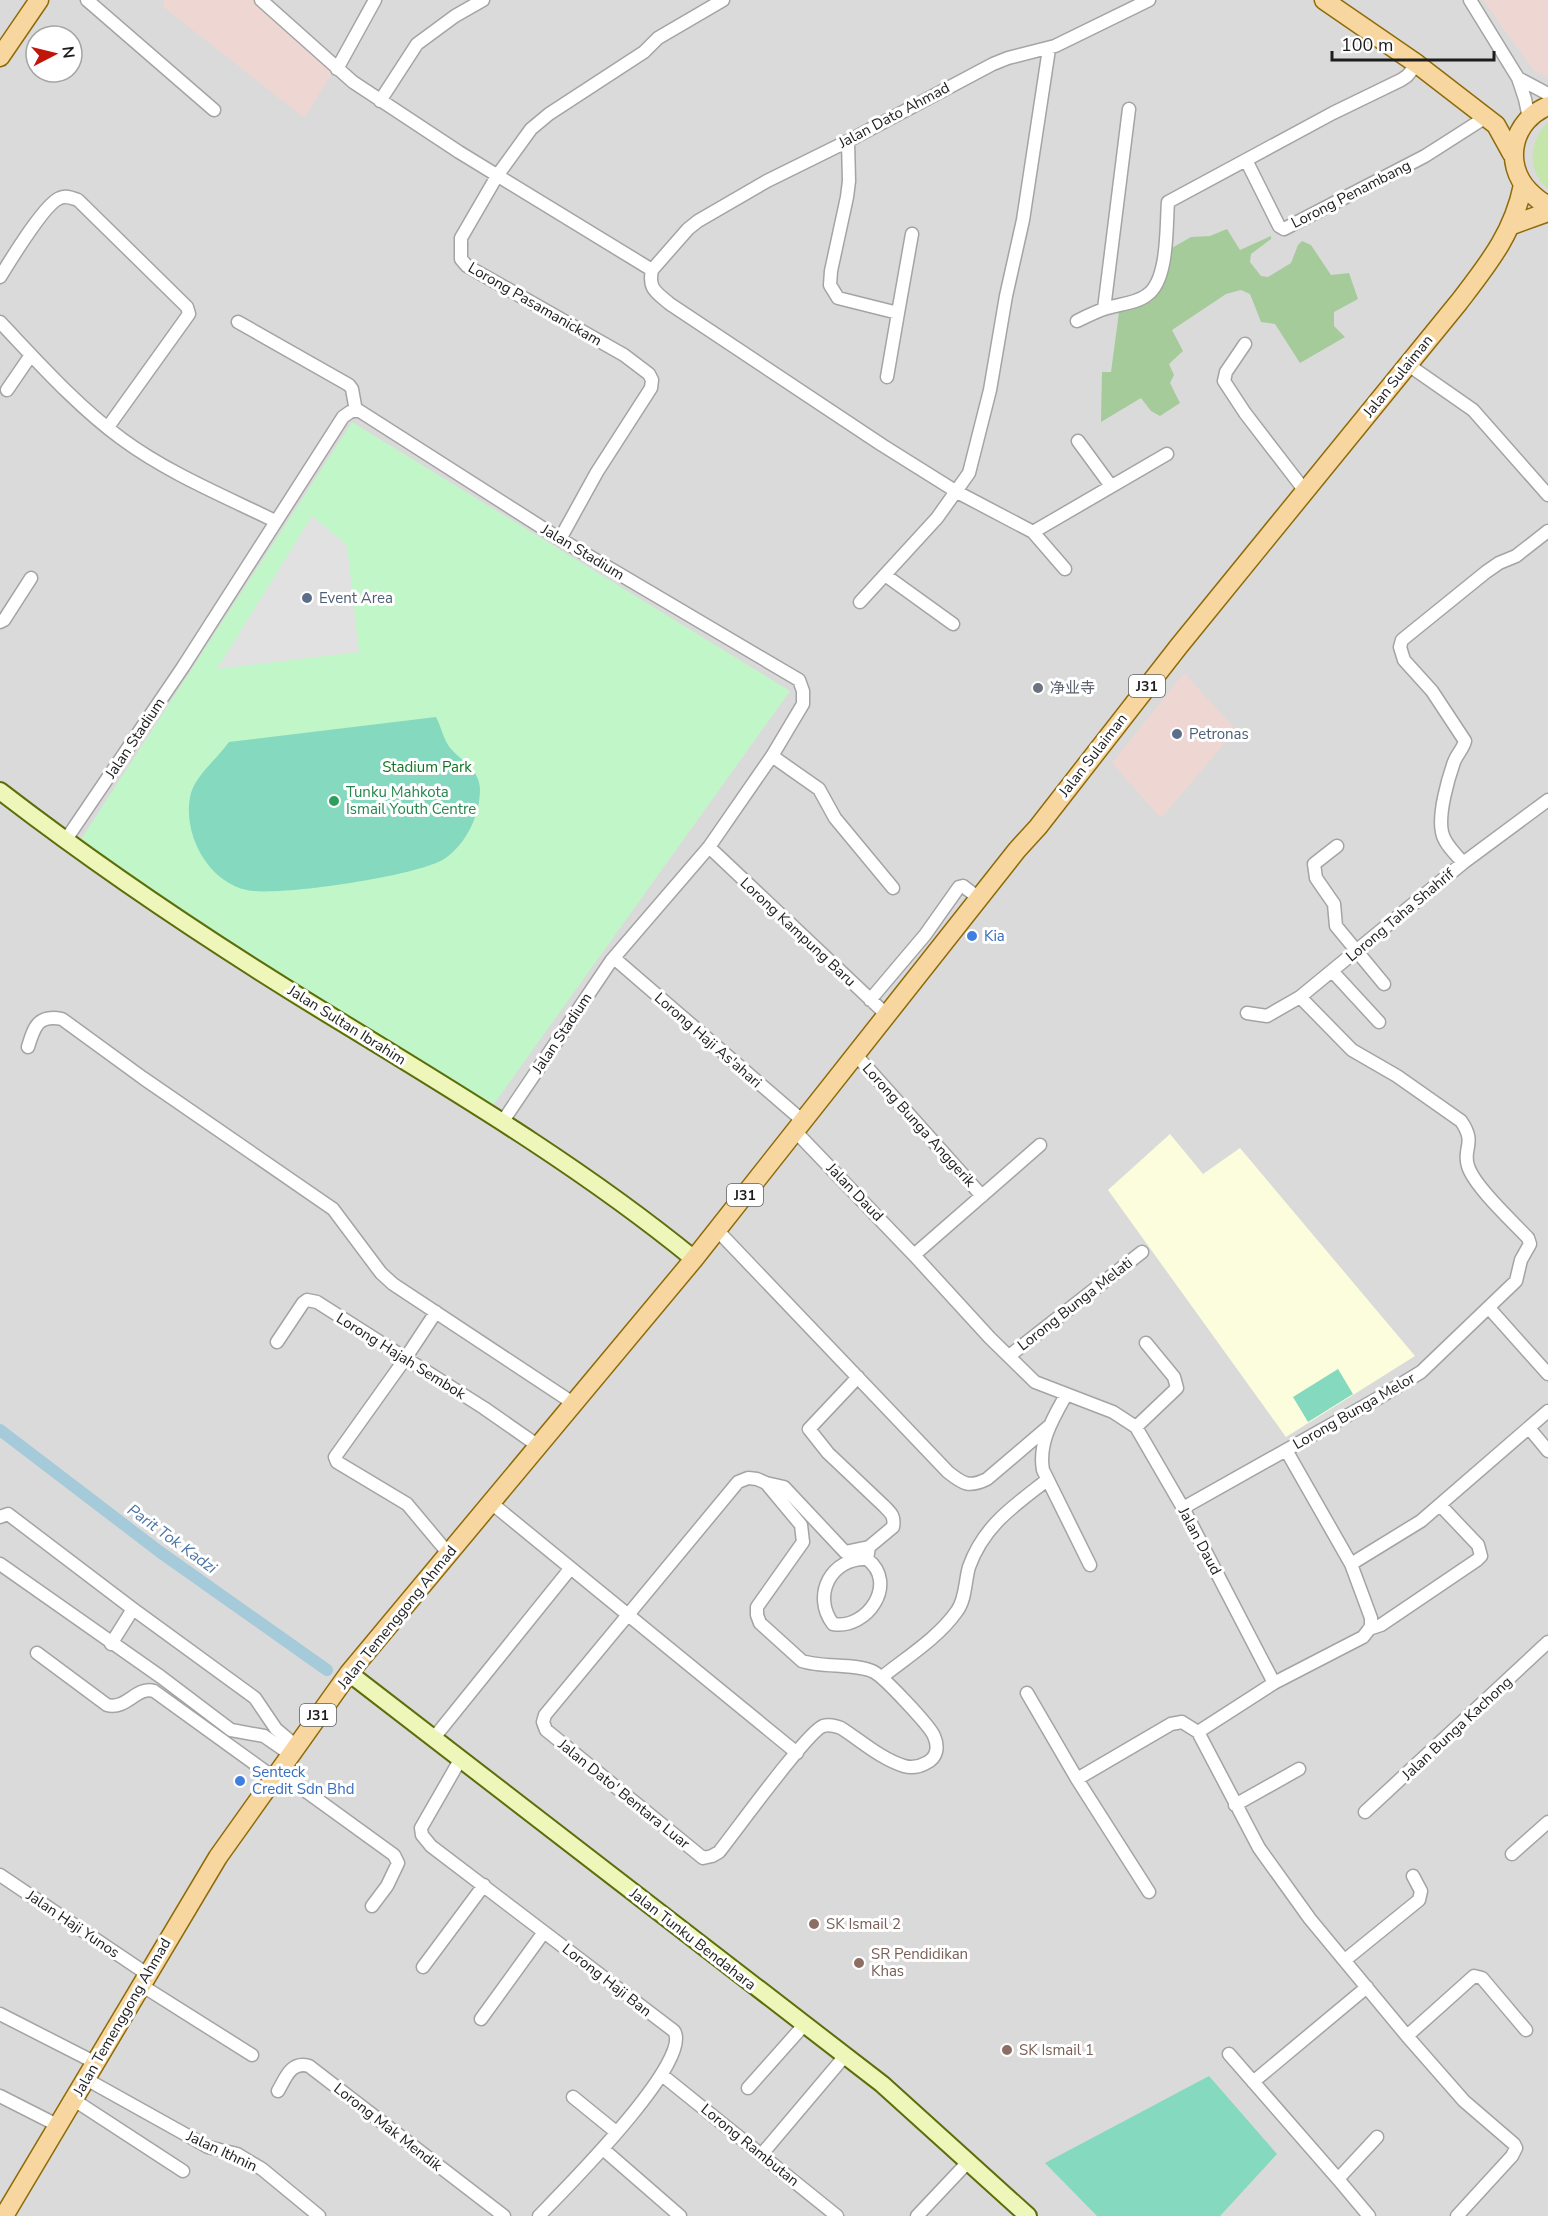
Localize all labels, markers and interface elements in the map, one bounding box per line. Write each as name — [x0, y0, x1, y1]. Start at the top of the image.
north arrow — [24, 24, 84, 84]
scale bar — [1332, 24, 1494, 62]
text: 100 m — [1341, 33, 1393, 57]
text: N — [56, 45, 80, 60]
street label: Jalan Dato Ahmad — [834, 77, 953, 153]
street label: Lorong Penambang — [1288, 155, 1414, 233]
street label: Lorong Pasamanickam — [464, 257, 606, 351]
street label: Jalan Sulaiman — [1358, 331, 1437, 422]
street label: Jalan Stadium — [537, 519, 628, 585]
place label: Event Area — [319, 588, 393, 608]
marker: Event Area — [300, 591, 314, 605]
road number: J31 — [1129, 675, 1165, 697]
place label: 净业寺 — [1050, 678, 1095, 698]
marker: 净业寺 — [1031, 681, 1045, 695]
street label: Jalan Stadium — [100, 694, 169, 783]
street label: Jalan Sulaiman — [1054, 709, 1132, 802]
place label: Petronas — [1189, 724, 1249, 744]
marker: Petronas — [1170, 727, 1184, 741]
park label: Stadium Park — [382, 757, 472, 777]
place label: Tunku Mahkota Ismail Youth Centre — [346, 782, 476, 819]
marker: Tunku Mahkota Ismail Youth Centre — [327, 794, 341, 808]
street label: Lorong Taha Shahrif — [1342, 863, 1459, 966]
street label: Lorong Kampung Baru — [736, 873, 860, 991]
place label: Kia — [984, 926, 1005, 946]
marker: Kia — [965, 929, 979, 943]
street label: Jalan Sultan Ibrahim — [283, 980, 410, 1069]
street label: Lorong Haji As'ahari — [650, 988, 766, 1092]
street label: Jalan Stadium — [527, 989, 596, 1078]
street label: Lorong Bunga Anggerik — [858, 1059, 980, 1192]
street label: Jalan Daud — [821, 1158, 888, 1226]
road number: J31 — [727, 1184, 763, 1206]
street label: Lorong Bunga Melati — [1013, 1253, 1137, 1355]
street label: Lorong Hajah Sembok — [332, 1308, 470, 1404]
street label: Lorong Bunga Melor — [1289, 1368, 1419, 1454]
water label: Parit Tok Kadzi — [123, 1499, 221, 1579]
street label: Jalan Daud — [1173, 1503, 1226, 1578]
street label: Jalan Temenggong Ahmad — [332, 1541, 461, 1694]
street label: Jalan Bunga Kachong — [1397, 1672, 1516, 1785]
road number: J31 — [300, 1704, 336, 1726]
street label: Jalan Dato' Bentara Luar — [553, 1734, 695, 1854]
place label: Senteck Credit Sdn Bhd — [252, 1762, 354, 1799]
marker: Senteck Credit Sdn Bhd — [233, 1774, 247, 1788]
street label: Jalan Tunku Bendahara — [625, 1883, 760, 1995]
street label: Jalan Haji Yunos — [22, 1885, 123, 1963]
place label: SK Ismail 2 — [826, 1914, 901, 1934]
marker: SK Ismail 2 — [807, 1917, 821, 1931]
street label: Jalan Temenggong Ahmad — [68, 1935, 175, 2100]
street label: Lorong Haji Ban — [558, 1939, 656, 2021]
place label: SR Pendidikan Khas — [871, 1944, 968, 1981]
marker: SR Pendidikan Khas — [852, 1956, 866, 1970]
place label: SK Ismail 1 — [1019, 2040, 1094, 2060]
marker: SK Ismail 1 — [1000, 2043, 1014, 2057]
street label: Lorong Mak Mendik — [330, 2078, 447, 2176]
street label: Lorong Rambutan — [697, 2099, 803, 2191]
street label: Jalan Ithnin — [183, 2126, 261, 2176]

